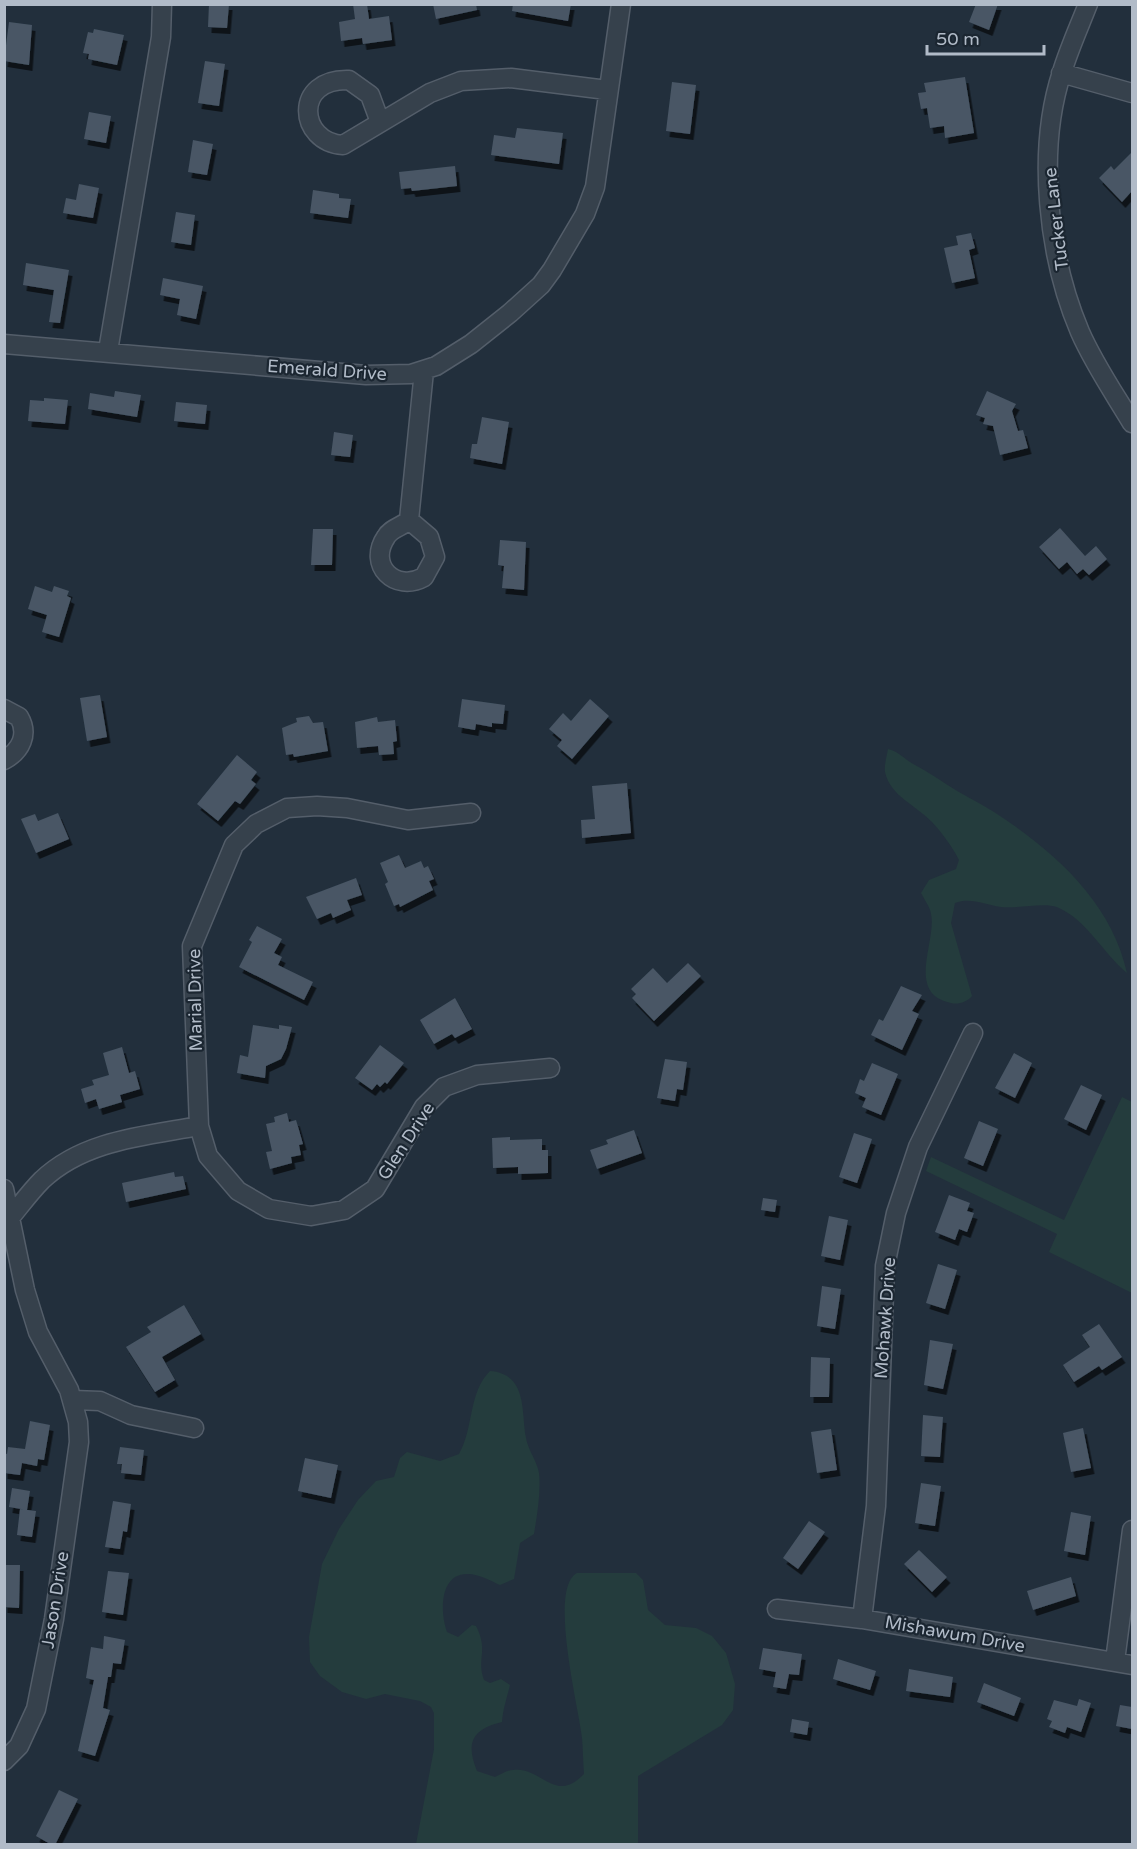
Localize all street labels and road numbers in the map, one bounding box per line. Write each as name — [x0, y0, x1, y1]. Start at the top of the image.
street label: Tucker Lane — [1039, 166, 1073, 272]
street label: Emerald Drive — [266, 355, 388, 385]
street label: Marial Drive — [183, 949, 207, 1051]
street label: Glen Drive — [373, 1098, 439, 1184]
street label: Mohawk Drive — [870, 1256, 900, 1380]
street label: Jason Drive — [36, 1550, 74, 1650]
street label: Mishawum Drive — [883, 1611, 1027, 1657]

